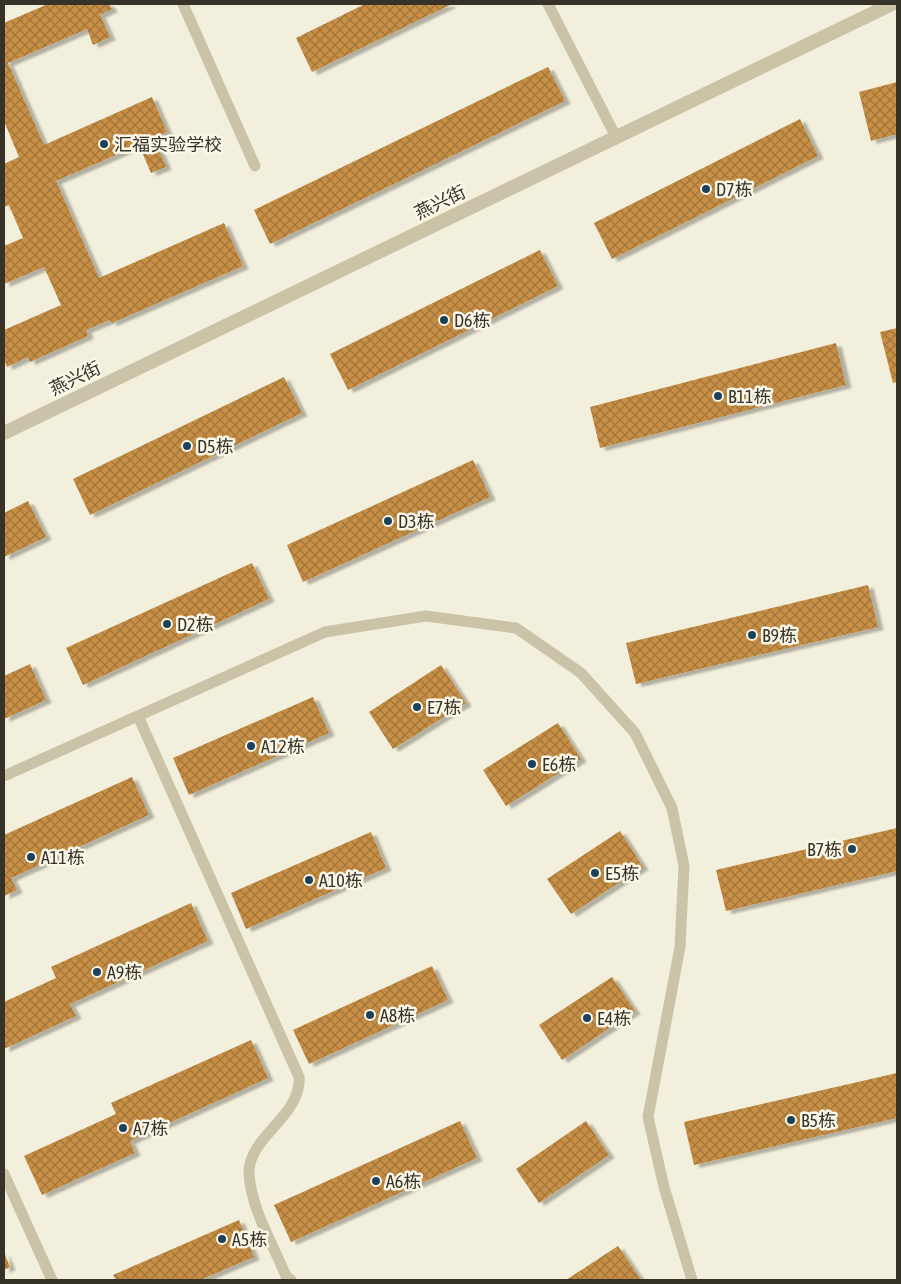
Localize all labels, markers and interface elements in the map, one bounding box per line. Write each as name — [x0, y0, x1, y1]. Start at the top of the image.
place label: 汇福实验学校 — [114, 134, 222, 155]
marker: 汇福实验学校 — [98, 138, 110, 150]
place label: D7栋 — [716, 179, 753, 200]
street label: 燕兴街 — [411, 181, 469, 223]
marker: D7栋 — [700, 183, 712, 195]
place label: D6栋 — [454, 310, 491, 331]
marker: D6栋 — [438, 314, 450, 326]
street label: 燕兴街 — [46, 357, 104, 399]
place label: B11栋 — [728, 386, 771, 407]
marker: B11栋 — [712, 390, 724, 402]
place label: D5栋 — [197, 436, 234, 457]
marker: D5栋 — [181, 440, 193, 452]
place label: D3栋 — [398, 511, 435, 532]
marker: D3栋 — [382, 515, 394, 527]
place label: D2栋 — [177, 614, 214, 635]
marker: D2栋 — [161, 618, 173, 630]
place label: B9栋 — [762, 625, 797, 646]
marker: B9栋 — [746, 629, 758, 641]
place label: E7栋 — [427, 697, 461, 718]
marker: E7栋 — [411, 701, 423, 713]
place label: A12栋 — [261, 736, 305, 757]
marker: A12栋 — [245, 740, 257, 752]
place label: E6栋 — [542, 754, 576, 775]
marker: E6栋 — [526, 758, 538, 770]
place label: B7栋 — [807, 839, 842, 860]
marker: B7栋 — [846, 843, 858, 855]
place label: A11栋 — [41, 847, 85, 868]
marker: A11栋 — [25, 851, 37, 863]
place label: E5栋 — [605, 863, 639, 884]
marker: E5栋 — [589, 867, 601, 879]
place label: A10栋 — [319, 870, 363, 891]
marker: A10栋 — [303, 874, 315, 886]
place label: A9栋 — [107, 962, 142, 983]
marker: A9栋 — [91, 966, 103, 978]
place label: A8栋 — [380, 1005, 415, 1026]
place label: E4栋 — [597, 1008, 631, 1029]
marker: A8栋 — [364, 1009, 376, 1021]
marker: E4栋 — [581, 1012, 593, 1024]
place label: B5栋 — [801, 1110, 836, 1131]
marker: B5栋 — [785, 1114, 797, 1126]
place label: A7栋 — [133, 1118, 168, 1139]
marker: A7栋 — [117, 1122, 129, 1134]
place label: A6栋 — [386, 1171, 421, 1192]
marker: A6栋 — [370, 1175, 382, 1187]
place label: A5栋 — [232, 1229, 267, 1250]
marker: A5栋 — [216, 1233, 228, 1245]

